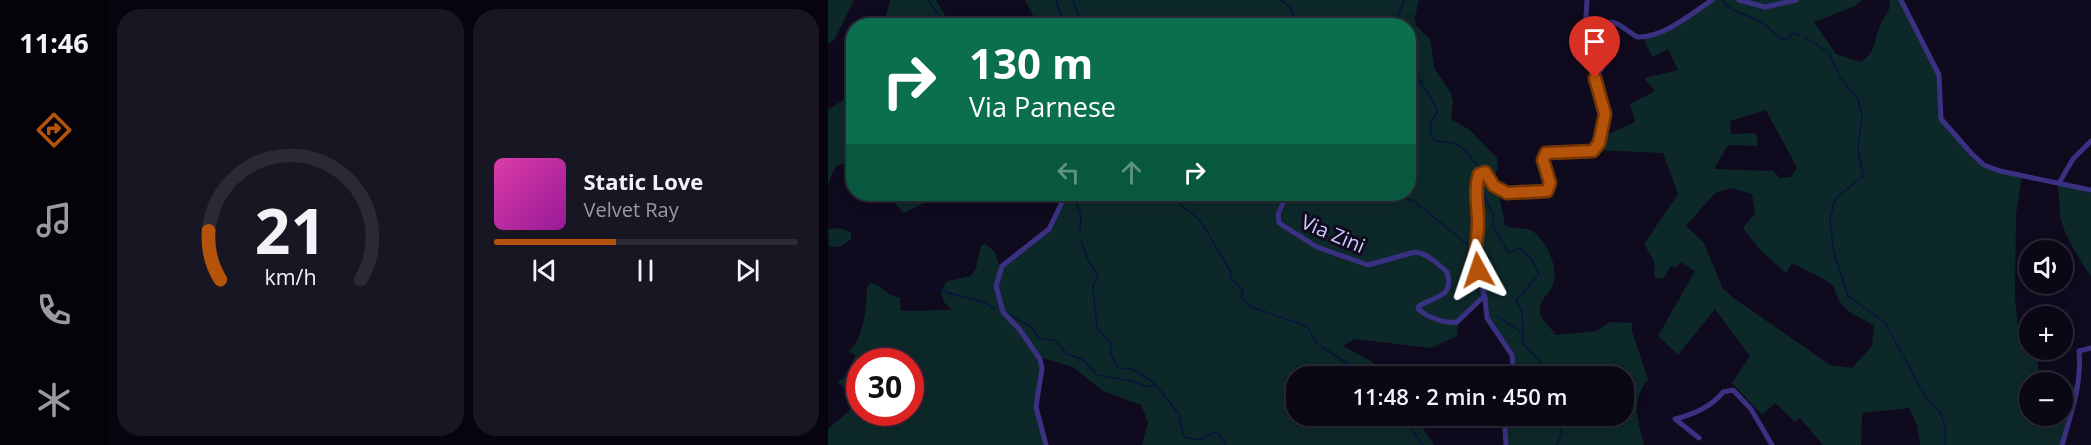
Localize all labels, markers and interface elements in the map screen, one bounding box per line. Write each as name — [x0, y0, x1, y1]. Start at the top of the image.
pin — [1569, 16, 1620, 78]
text: 11:46 — [19, 24, 89, 61]
icon: arrive — [1578, 25, 1611, 58]
text: 130 m — [969, 34, 1093, 91]
icon: right — [870, 42, 948, 120]
text: Via Parnese — [969, 88, 1116, 125]
icon: directions — [33, 109, 75, 151]
icon: left — [1052, 156, 1085, 189]
icon: ahead — [1115, 156, 1148, 189]
icon: right — [1178, 156, 1211, 189]
text: Static Love — [584, 166, 703, 196]
text: 21 — [255, 187, 326, 272]
text: Velvet Ray — [584, 196, 679, 223]
icon: music — [33, 199, 75, 241]
street label: Via Zini — [1297, 208, 1369, 259]
position arrow — [1446, 238, 1510, 302]
map controls — [2019, 240, 2073, 426]
button: sound — [2019, 240, 2073, 294]
icon: previous — [528, 254, 561, 287]
icon: pause — [629, 254, 662, 287]
icon: next — [731, 254, 764, 287]
text: km/h — [264, 262, 316, 291]
icon: phone — [33, 289, 75, 331]
button: + — [2019, 306, 2073, 360]
speed limit sign: 30 — [846, 348, 924, 426]
button: − — [2019, 372, 2073, 426]
icon: climate — [33, 379, 75, 421]
text: 11:48 · 2 min · 450 m — [1352, 381, 1568, 411]

